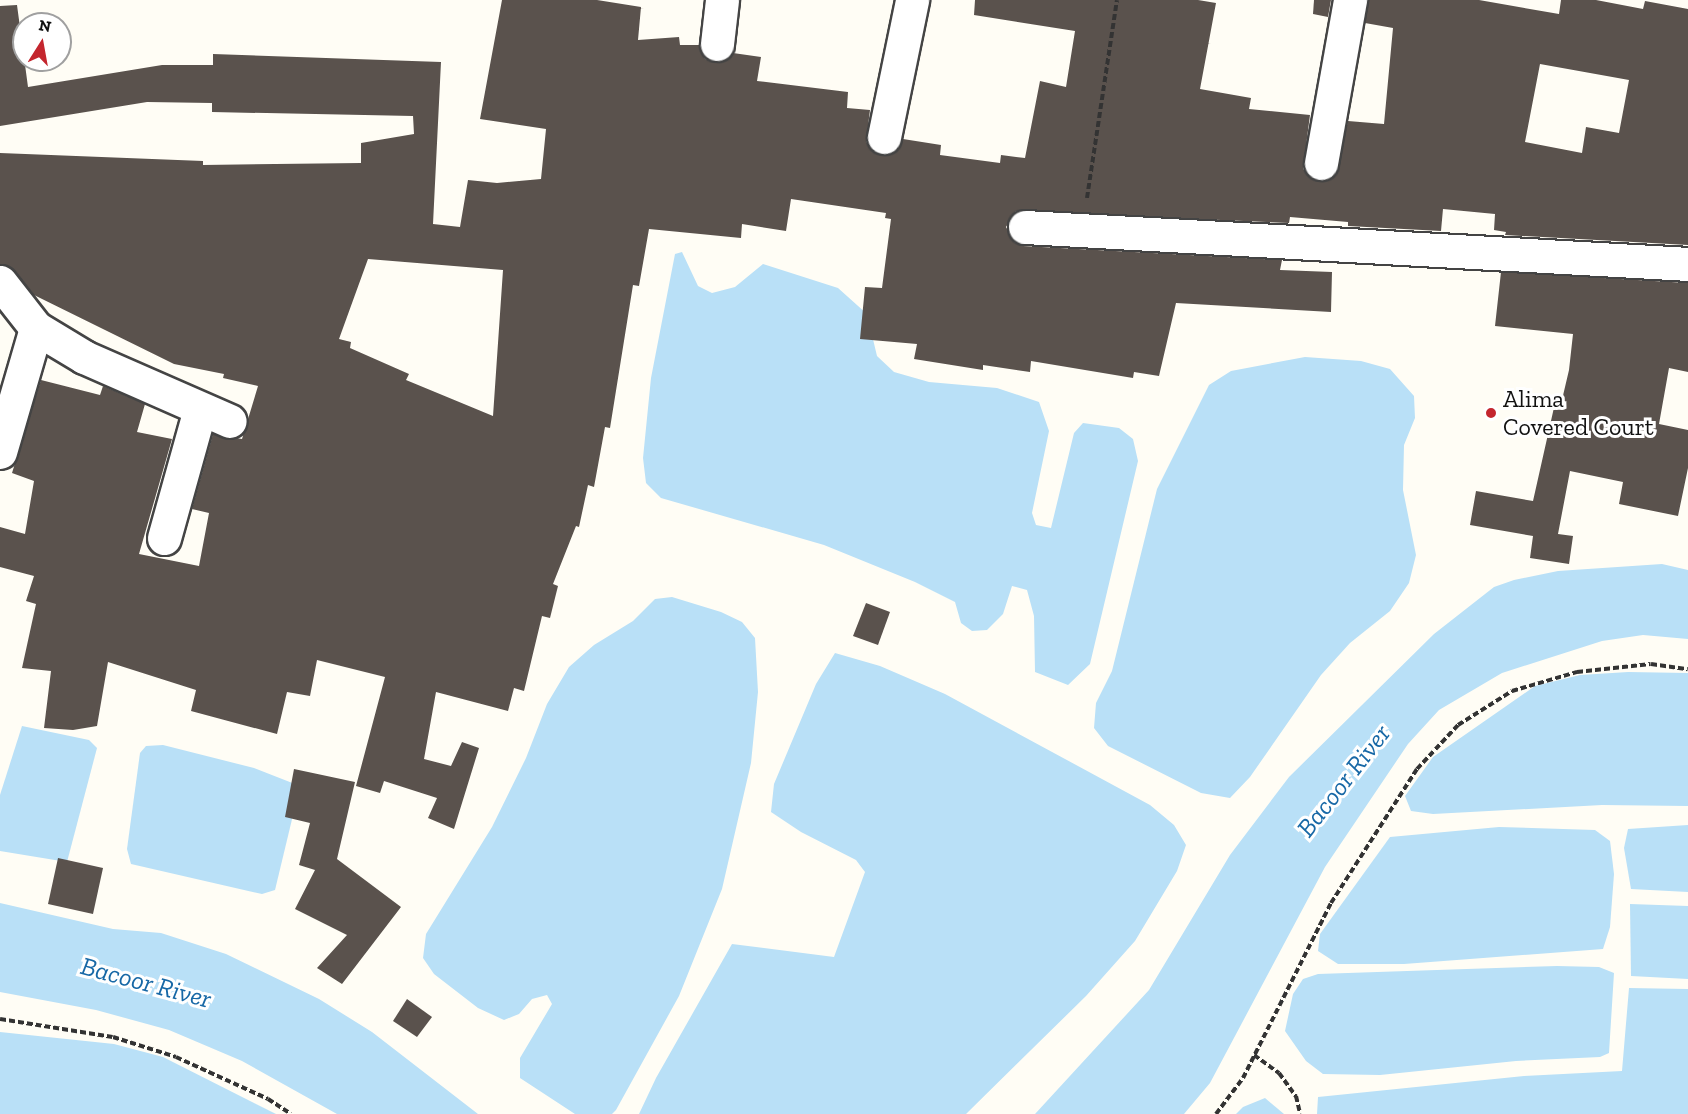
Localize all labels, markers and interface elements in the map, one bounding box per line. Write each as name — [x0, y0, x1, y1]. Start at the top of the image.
north arrow — [12, 12, 72, 72]
text: N — [37, 15, 53, 36]
place label: Alima Covered Court — [1503, 385, 1654, 441]
marker: Alima Covered Court — [1484, 406, 1498, 420]
water label: Bacoor River — [1290, 719, 1398, 843]
water label: Bacoor River — [77, 951, 215, 1015]

